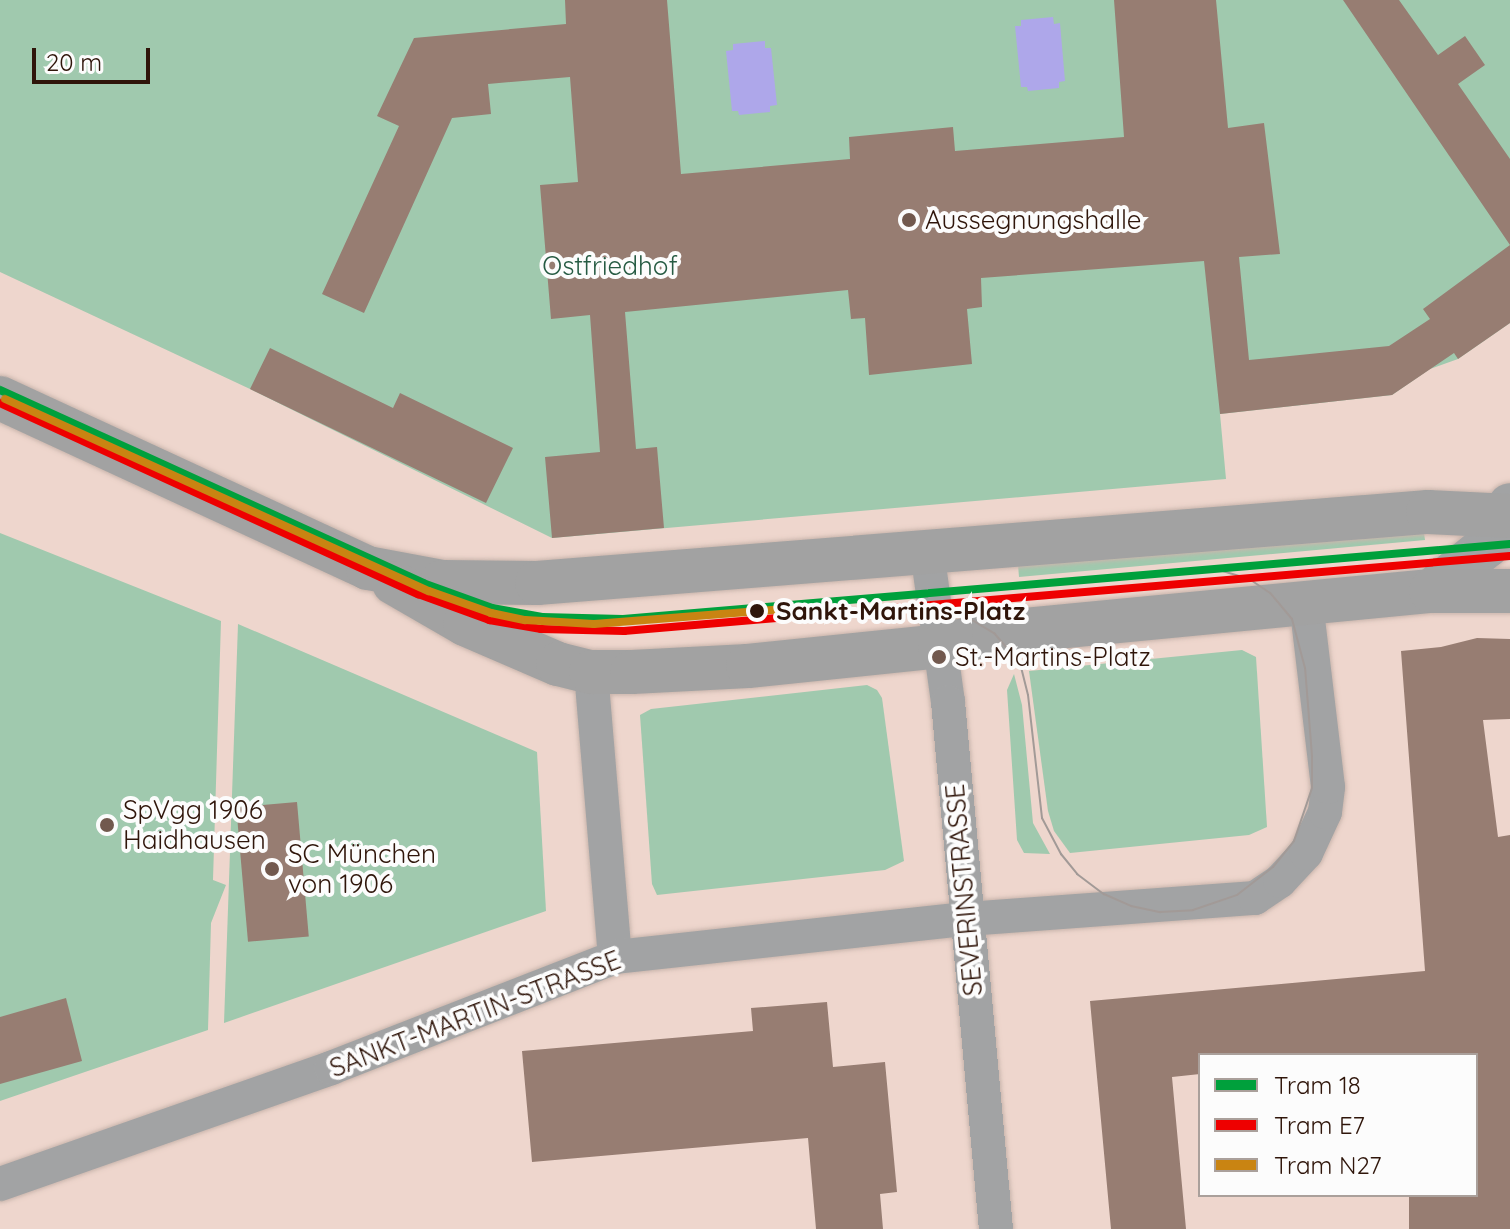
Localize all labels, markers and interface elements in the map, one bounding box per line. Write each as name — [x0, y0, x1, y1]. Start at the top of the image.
scale bar — [36, 32, 154, 82]
text: 20 m — [46, 47, 102, 77]
place label: Aussegnungshalle — [925, 204, 1141, 236]
marker: Aussegnungshalle — [900, 211, 918, 229]
park label: Ostfriedhof — [542, 250, 678, 282]
place label: Sankt-Martins-Platz — [776, 595, 1025, 627]
marker: Sankt-Martins-Platz — [745, 599, 769, 623]
place label: St.-Martins-Platz — [955, 641, 1151, 673]
marker: St.-Martins-Platz — [930, 648, 948, 666]
street label: SEVERINSTRASSE — [939, 783, 989, 997]
place label: SpVgg 1906 Haidhausen — [123, 794, 266, 856]
marker: SpVgg 1906 Haidhausen — [98, 816, 116, 834]
place label: SC München von 1906 — [288, 838, 436, 900]
marker: SC München von 1906 — [263, 860, 281, 878]
street label: SANKT-MARTIN-STRASSE — [325, 944, 625, 1084]
legend — [1198, 1053, 1478, 1197]
text: Tram 18 — [1274, 1070, 1361, 1100]
text: Tram E7 — [1274, 1110, 1365, 1140]
text: Tram N27 — [1274, 1150, 1382, 1180]

